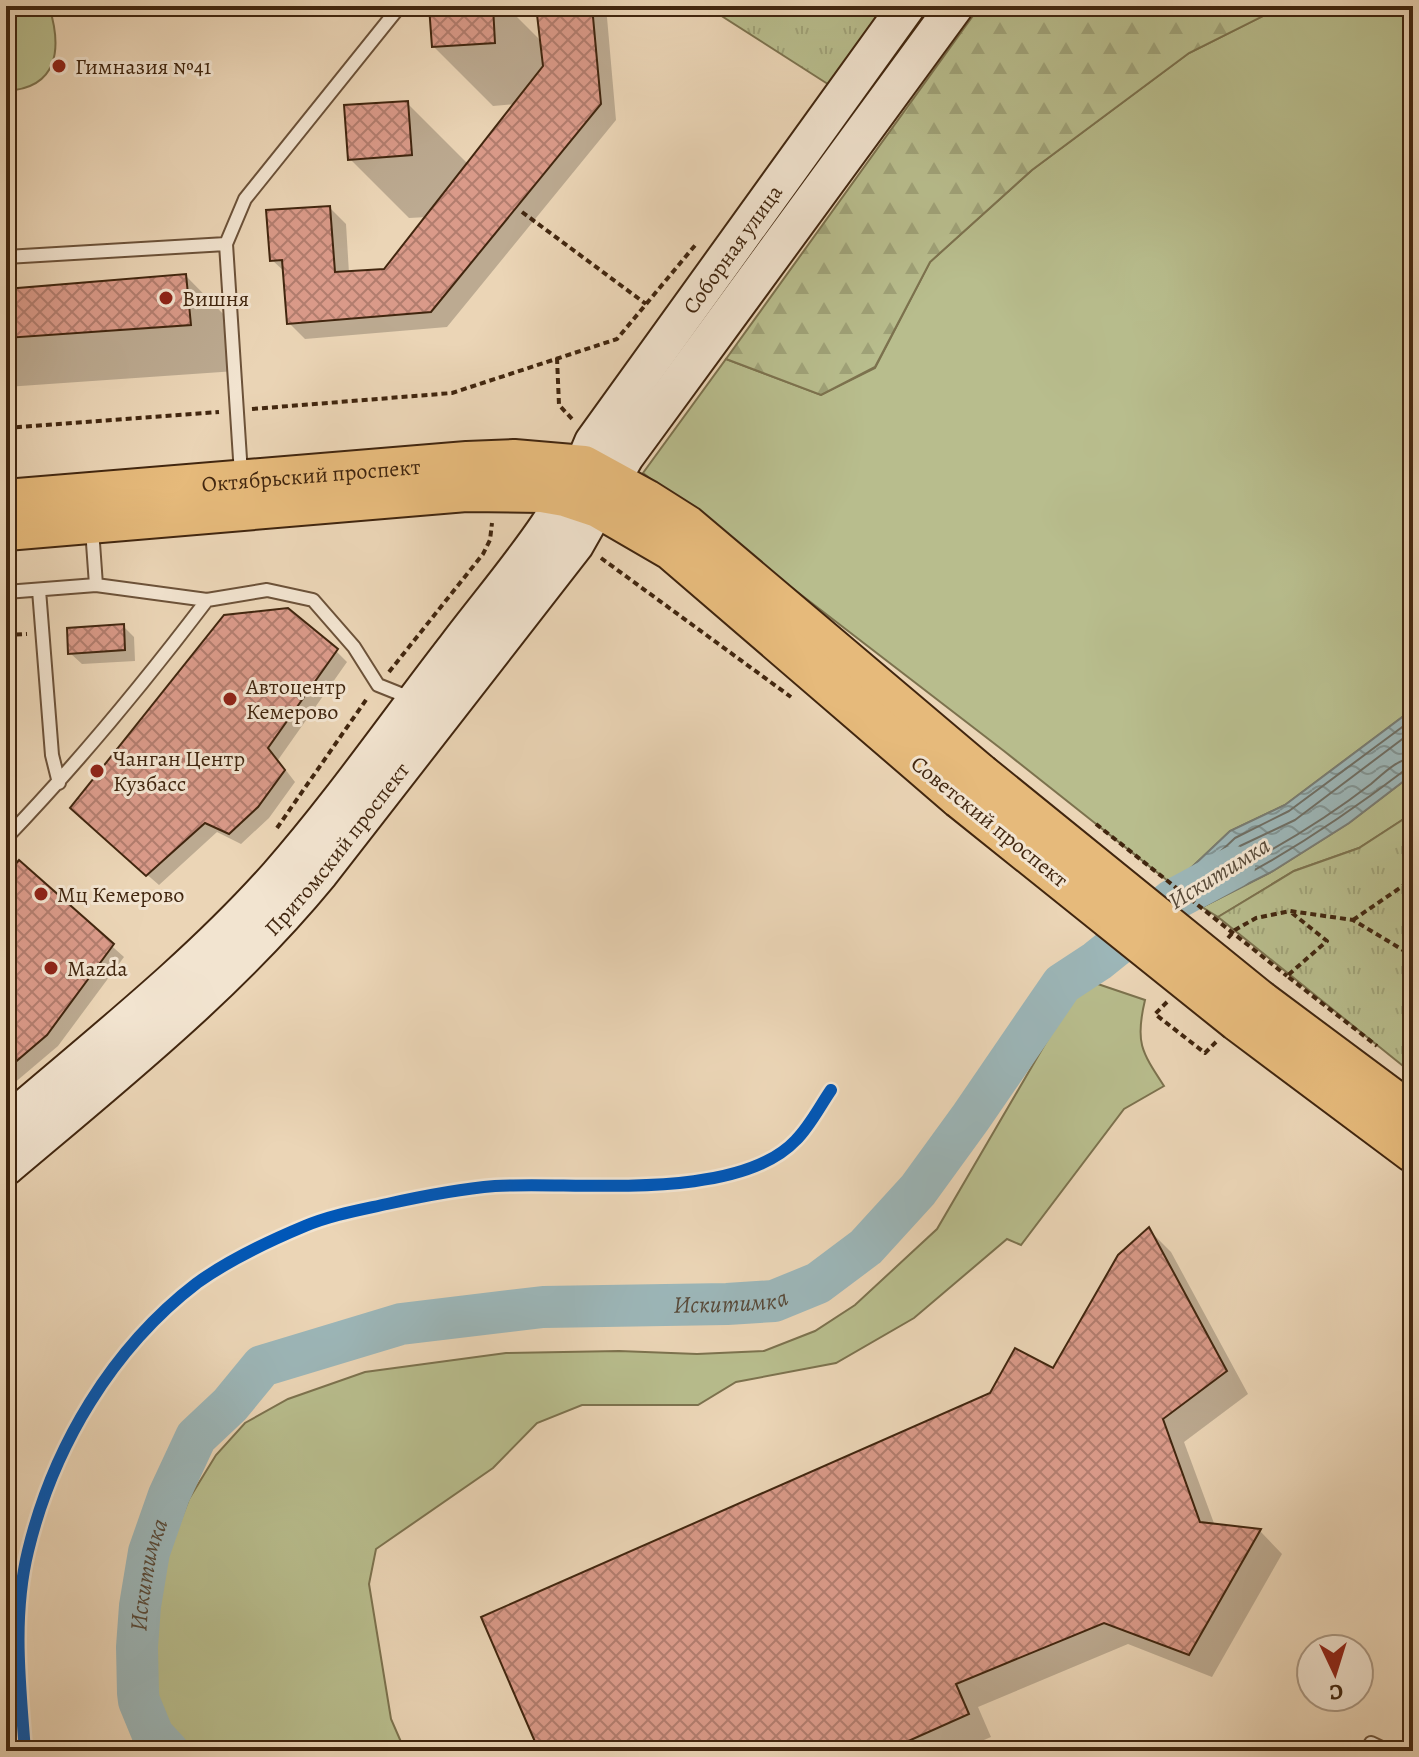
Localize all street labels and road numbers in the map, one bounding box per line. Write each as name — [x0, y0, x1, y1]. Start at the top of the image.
street label: Соборная улица — [676, 178, 790, 320]
street label: Октябрьский проспект — [200, 452, 422, 500]
street label: Советский проспект — [904, 749, 1074, 895]
street label: Притомский проспект — [258, 756, 417, 943]

